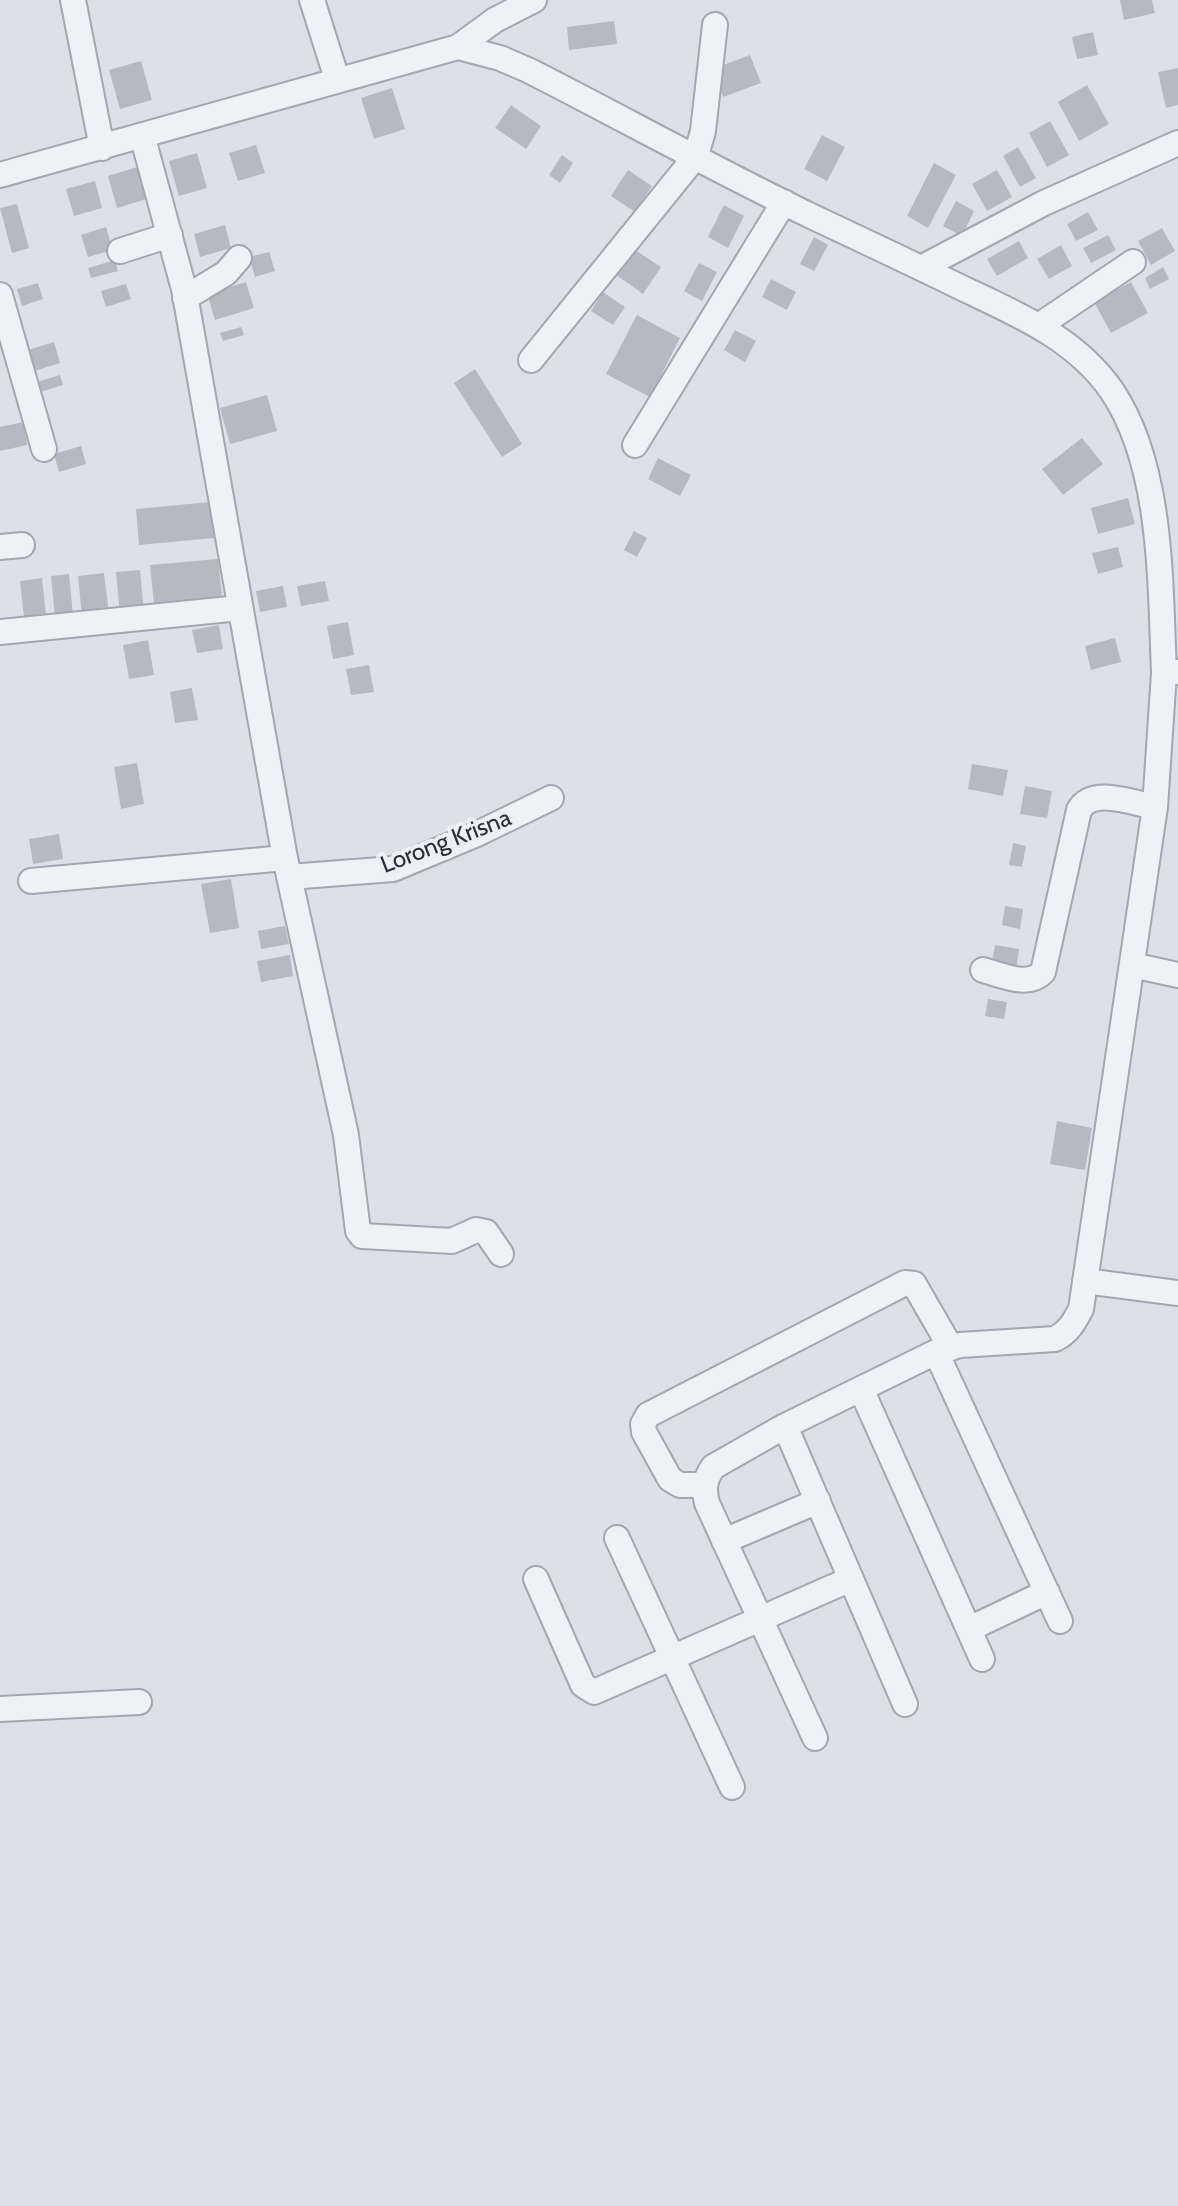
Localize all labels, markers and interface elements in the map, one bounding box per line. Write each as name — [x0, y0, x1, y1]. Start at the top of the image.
street label: Lorong Krisna — [377, 804, 515, 880]

